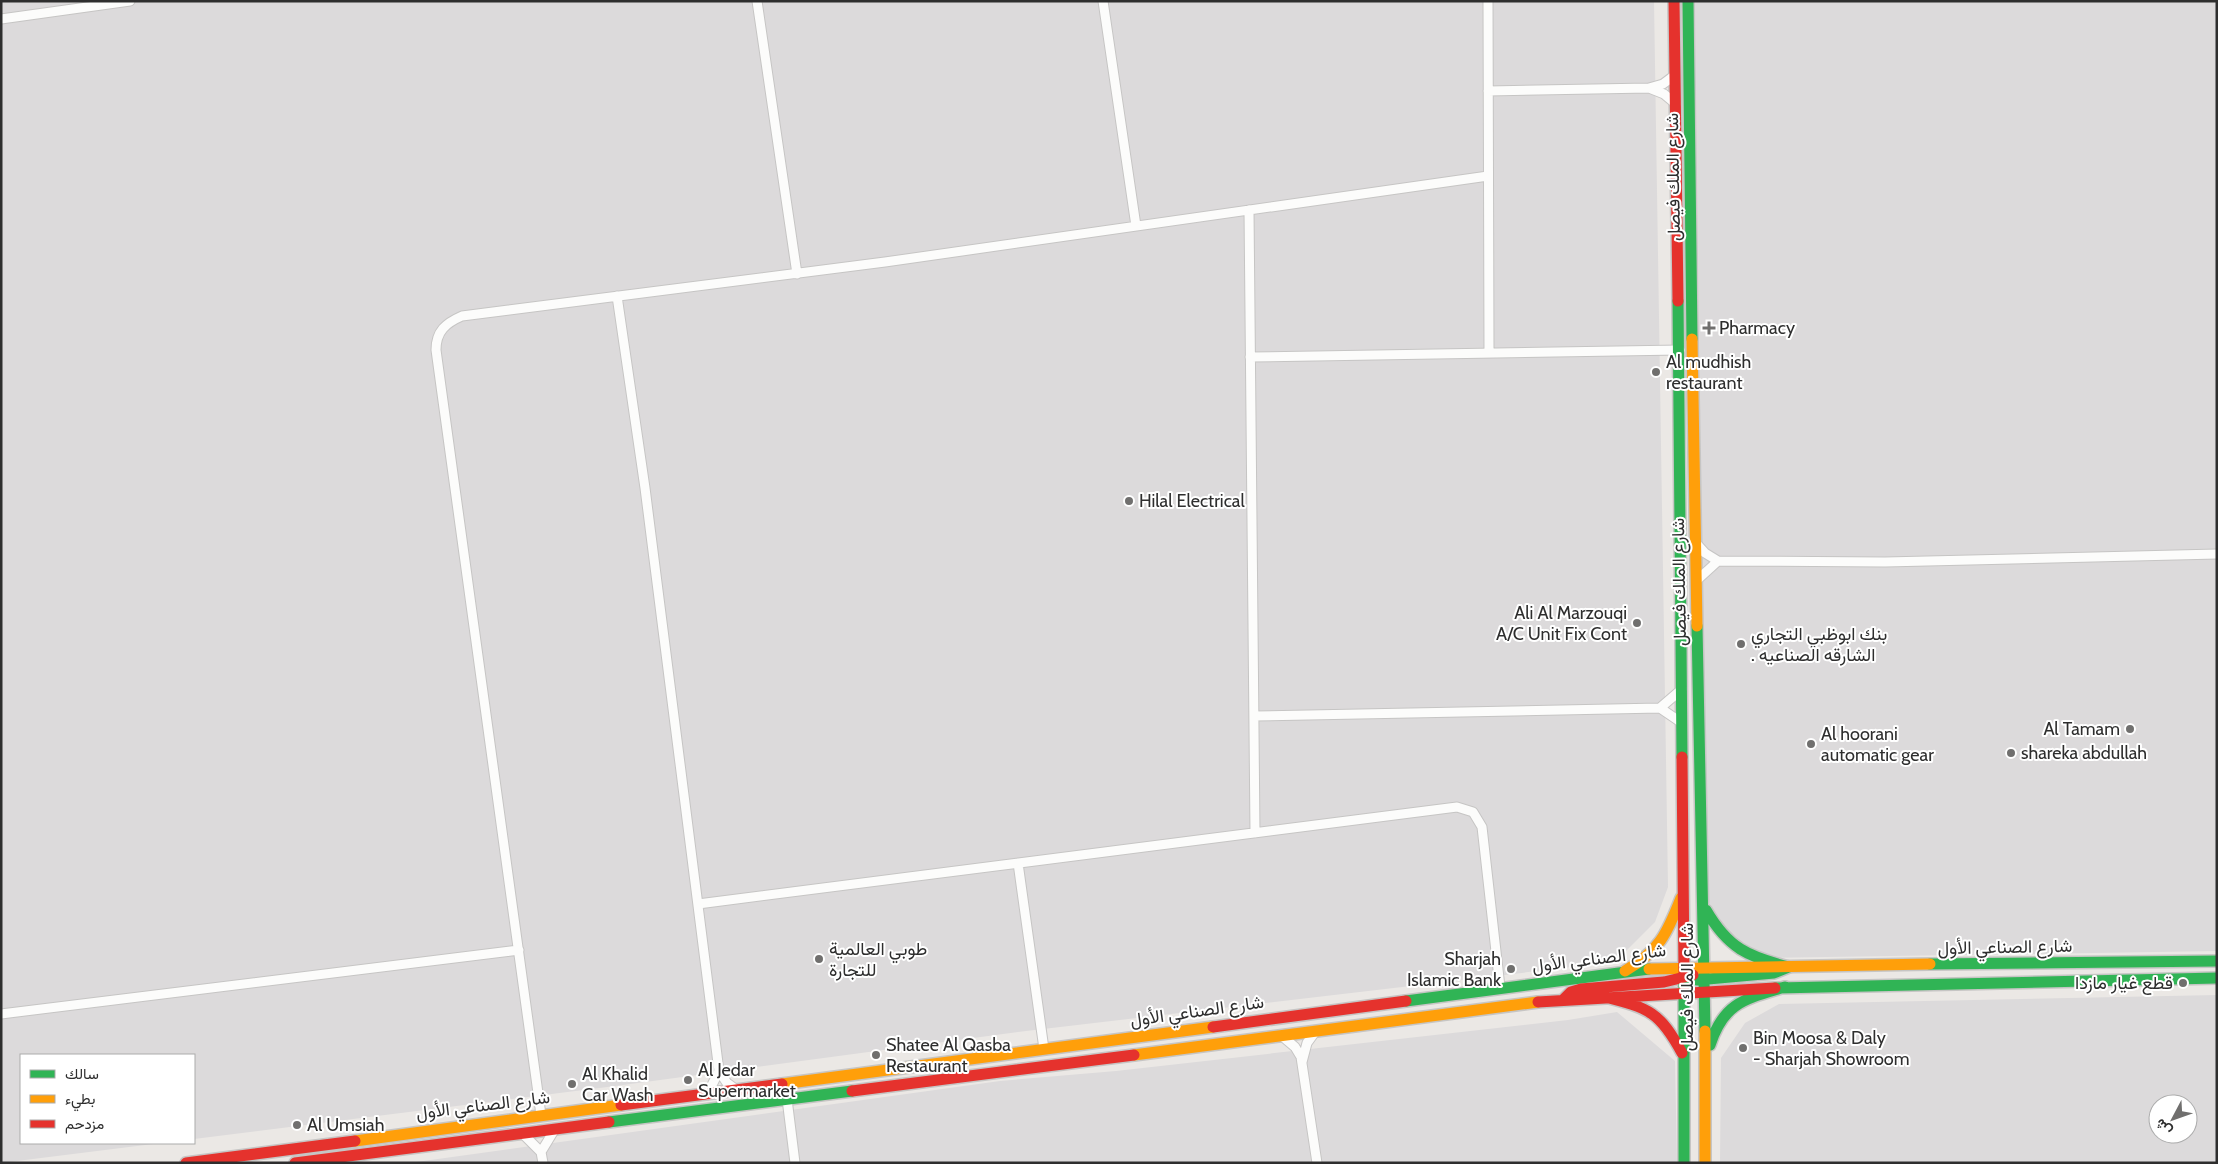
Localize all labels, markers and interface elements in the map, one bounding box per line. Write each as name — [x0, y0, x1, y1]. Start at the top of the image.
street label: شارع الملك فيصل — [1661, 113, 1686, 241]
place label: Pharmacy — [1719, 317, 1795, 339]
marker: Pharmacy — [1703, 322, 1715, 334]
place label: Al mudhish restaurant — [1666, 351, 1751, 394]
marker: Al mudhish restaurant — [1650, 366, 1662, 378]
place label: Hilal Electrical — [1139, 490, 1245, 512]
marker: Hilal Electrical — [1123, 495, 1135, 507]
street label: شارع الملك فيصل — [1667, 518, 1692, 646]
place label: Ali Al Marzouqi A/C Unit Fix Cont — [1496, 602, 1627, 645]
marker: Ali Al Marzouqi A/C Unit Fix Cont — [1631, 617, 1643, 629]
place label: بنك ابوظبي التجاري . الشارقه الصناعيه — [1751, 623, 1887, 666]
marker: بنك ابوظبي التجاري . الشارقه الصناعيه — [1735, 638, 1747, 650]
place label: Al Tamam — [2043, 718, 2120, 740]
place label: Al hoorani automatic gear — [1821, 723, 1934, 766]
marker: Al Tamam — [2124, 723, 2136, 735]
marker: Al hoorani automatic gear — [1805, 738, 1817, 750]
place label: shareka abdullah — [2021, 742, 2147, 764]
marker: shareka abdullah — [2005, 747, 2017, 759]
street label: شارع الملك فيصل — [1676, 923, 1699, 1051]
street label: شارع الصناعي الأول — [1937, 935, 2073, 963]
place label: طوبي العالمية للتجارة — [829, 938, 927, 981]
street label: شارع الصناعي الأول — [1531, 939, 1668, 981]
place label: Sharjah Islamic Bank — [1407, 948, 1502, 991]
marker: طوبي العالمية للتجارة — [813, 953, 825, 965]
marker: Sharjah Islamic Bank — [1505, 963, 1517, 975]
place label: قطع غيار مازدا — [2075, 972, 2173, 995]
marker: قطع غيار مازدا — [2177, 977, 2189, 989]
street label: شارع الصناعي الأول — [1129, 991, 1266, 1035]
place label: Bin Moosa & Daly - Sharjah Showroom — [1753, 1027, 1910, 1070]
place label: Shatee Al Qasba Restaurant — [886, 1034, 1011, 1077]
marker: Bin Moosa & Daly - Sharjah Showroom — [1737, 1042, 1749, 1054]
marker: Shatee Al Qasba Restaurant — [870, 1049, 882, 1061]
legend — [20, 1054, 195, 1144]
place label: Al Jedar Supermarket — [698, 1059, 796, 1102]
place label: Al Khalid Car Wash — [582, 1063, 654, 1106]
text: سالك — [65, 1065, 99, 1083]
marker: Al Jedar Supermarket — [682, 1074, 694, 1086]
marker: Al Khalid Car Wash — [566, 1078, 578, 1090]
street label: شارع الصناعي الأول — [415, 1086, 552, 1128]
text: بطيء — [65, 1090, 95, 1112]
north arrow — [2148, 1094, 2198, 1144]
place label: Al Umsiah — [307, 1114, 384, 1136]
text: مزدحم — [65, 1115, 104, 1134]
text: ش — [2151, 1115, 2176, 1140]
marker: Al Umsiah — [291, 1119, 303, 1131]

